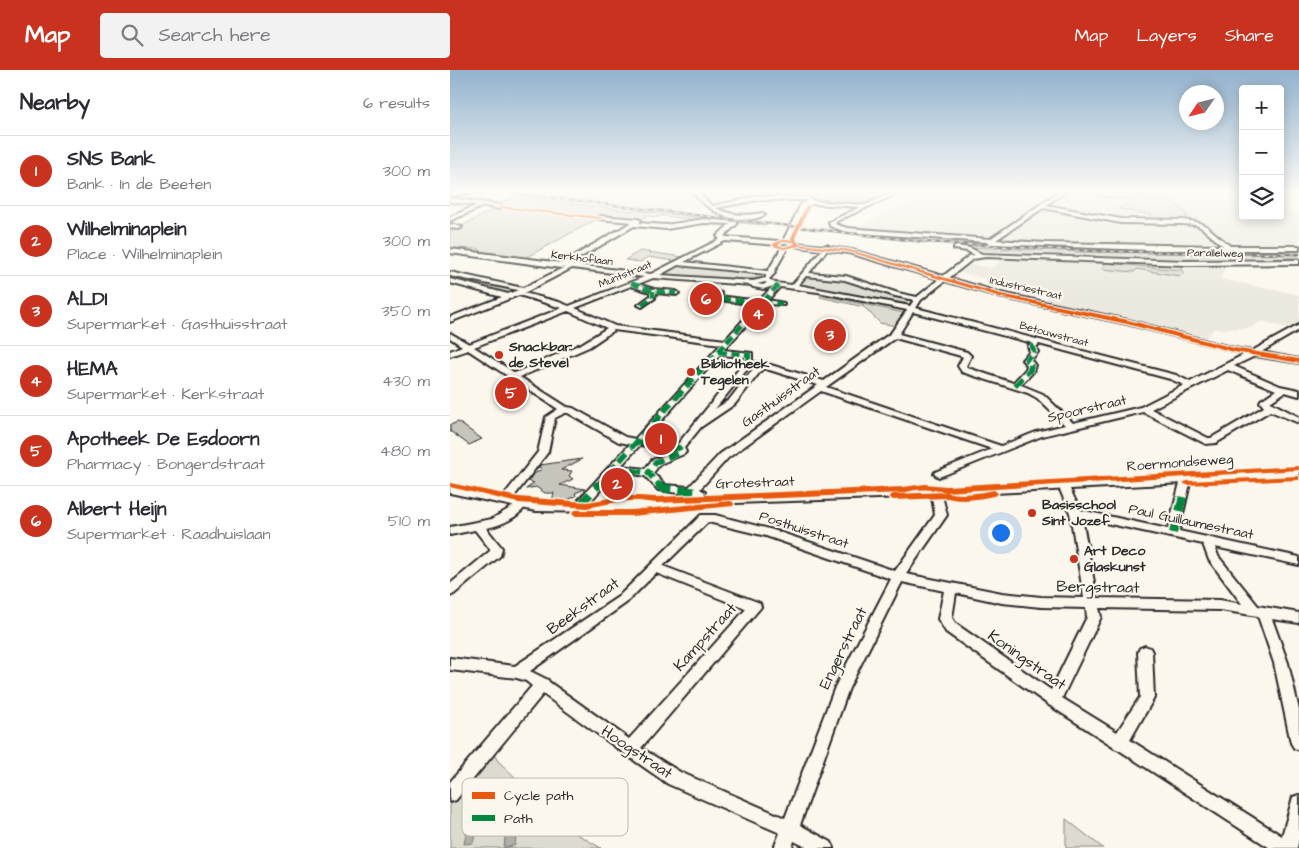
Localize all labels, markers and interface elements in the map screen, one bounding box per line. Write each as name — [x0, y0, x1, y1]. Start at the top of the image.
search box — [100, 13, 450, 58]
text: Map — [25, 18, 70, 52]
icon: search — [118, 21, 146, 49]
text: Search here — [158, 22, 271, 49]
text: Map — [1074, 23, 1108, 48]
text: Layers — [1136, 23, 1197, 48]
text: Share — [1225, 23, 1274, 48]
north arrow — [1179, 85, 1224, 130]
map controls — [1239, 85, 1284, 220]
button: + — [1239, 85, 1284, 130]
text: Nearby — [20, 88, 90, 117]
text: 6 results — [363, 92, 430, 114]
button: − — [1239, 130, 1284, 175]
text: SNS Bank — [67, 146, 155, 173]
text: 1 — [35, 160, 37, 182]
text: 300 m — [383, 160, 430, 182]
text: Bank · In de Beeten — [67, 173, 211, 195]
button: layers — [1239, 175, 1284, 220]
text: Wilhelminaplein — [67, 216, 186, 243]
text: 2 — [31, 230, 41, 252]
text: 300 m — [383, 230, 430, 252]
text: Place · Wilhelminaplein — [67, 243, 222, 265]
street label: Parallelweg — [1187, 245, 1243, 262]
street label: Kerkhoflaan — [550, 247, 614, 269]
street label: Muntstraat — [596, 256, 654, 292]
street label: Industriestraat — [988, 272, 1064, 304]
pin: 6 — [690, 280, 722, 318]
text: ALDI — [67, 286, 108, 313]
pin: 4 — [742, 295, 774, 333]
text: 3 — [32, 300, 40, 322]
text: 350 m — [382, 300, 430, 322]
text: Supermarket · Gasthuisstraat — [67, 313, 288, 335]
pin: 3 — [814, 316, 846, 354]
street label: Betouwstraat — [1018, 318, 1091, 351]
place label: Snackbar de Stevel — [508, 337, 573, 373]
marker: Snackbar de Stevel — [493, 349, 505, 361]
place label: Bibliotheek Tegelen — [700, 354, 770, 391]
text: HEMA — [67, 356, 118, 383]
street label: Gasthuisstraat — [737, 361, 825, 432]
marker: Bibliotheek Tegelen — [685, 366, 697, 378]
text: 4 — [31, 370, 41, 392]
text: 430 m — [382, 370, 430, 392]
pin: 5 — [495, 374, 527, 412]
text: Supermarket · Kerkstraat — [67, 383, 264, 405]
street label: Spoorstraat — [1045, 390, 1129, 428]
pin: 1 — [645, 420, 677, 458]
text: Apotheek De Esdoorn — [67, 426, 259, 453]
text: 5 — [30, 440, 42, 462]
text: 480 m — [380, 440, 430, 462]
street label: Roermondseweg — [1126, 449, 1234, 477]
text: Pharmacy · Bongerdstraat — [67, 453, 265, 475]
pin: 2 — [601, 465, 633, 503]
street label: Grotestraat — [715, 472, 795, 494]
place label: Basisschool Sint Jozef — [1041, 495, 1117, 531]
text: Albert Heijn — [67, 496, 166, 523]
street label: Paul Guillaumestraat — [1127, 499, 1256, 545]
street label: Posthuisstraat — [757, 506, 852, 554]
marker: Basisschool Sint Jozef — [1026, 507, 1038, 519]
text: 6 — [31, 510, 41, 532]
text: 510 m — [388, 510, 430, 532]
your location — [988, 520, 1014, 546]
text: Supermarket · Raadhuislaan — [67, 523, 270, 545]
place label: Art Deco Glaskunst — [1084, 541, 1146, 577]
marker: Art Deco Glaskunst — [1068, 553, 1080, 565]
street label: Beekstraat — [542, 572, 624, 640]
street label: Bergstraat — [1056, 575, 1140, 600]
street label: Kampstraat — [668, 598, 742, 676]
street label: Engerstraat — [814, 603, 874, 693]
street label: Koningstraat — [983, 625, 1071, 696]
street label: Hoogstraat — [596, 720, 678, 785]
legend — [462, 778, 628, 836]
text: Cycle path — [504, 786, 573, 806]
text: Path — [504, 809, 533, 829]

